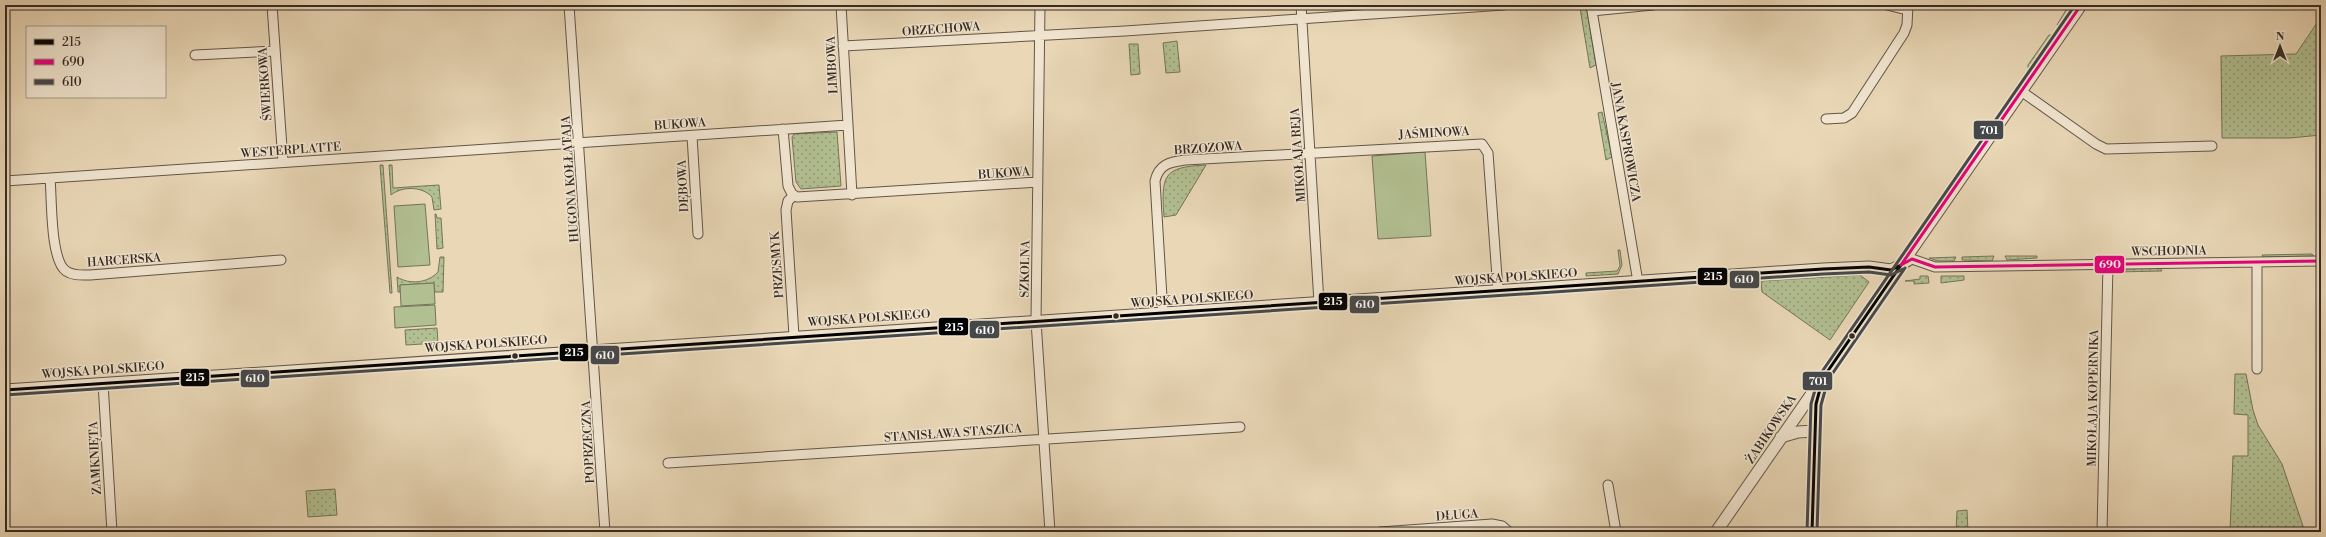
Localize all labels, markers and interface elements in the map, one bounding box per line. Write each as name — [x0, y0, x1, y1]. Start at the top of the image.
street label: ORZECHOWA — [901, 19, 981, 40]
legend — [26, 26, 166, 98]
north arrow — [2260, 26, 2300, 66]
text: N — [2276, 30, 2285, 44]
text: 215 — [62, 35, 81, 50]
street label: LIMBOWA — [823, 35, 842, 94]
street label: ŚWIERKOWA — [253, 46, 276, 121]
text: 690 — [62, 55, 85, 70]
text: 610 — [62, 75, 82, 90]
street label: JANA KASPROWICZA — [1607, 80, 1644, 204]
street label: MIKOŁAJA REJA — [1288, 106, 1309, 203]
street label: HUGONA KOŁŁĄTAJA — [559, 114, 582, 243]
street label: BUKOWA — [653, 115, 707, 134]
line badge: 701 — [1973, 120, 2004, 140]
street label: JAŚMINOWA — [1397, 122, 1471, 143]
text: 701 — [1979, 124, 1999, 138]
street label: BRZOZOWA — [1172, 139, 1243, 158]
street label: WESTERPLATTE — [239, 140, 342, 162]
street label: DĘBOWA — [675, 158, 692, 213]
street label: BUKOWA — [977, 164, 1031, 183]
street label: PRZESMYK — [768, 230, 787, 299]
street label: SZKOLNA — [1017, 239, 1034, 298]
street label: WSCHODNIA — [2130, 243, 2208, 260]
street label: HARCERSKA — [86, 250, 162, 271]
line badge: 690 — [2094, 255, 2125, 274]
text: 690 — [2099, 258, 2121, 272]
street label: WOJSKA POLSKIEGO — [1453, 266, 1578, 289]
line badge: 215 — [1697, 267, 1728, 286]
text: 215 — [1703, 270, 1723, 284]
line badge: 610 — [1729, 270, 1760, 289]
text: 610 — [1734, 273, 1754, 287]
street label: WOJSKA POLSKIEGO — [1129, 288, 1254, 311]
line badge: 215 — [1318, 292, 1348, 311]
text: 215 — [1323, 295, 1343, 309]
line badge: 610 — [1349, 295, 1380, 314]
text: 610 — [1355, 298, 1375, 312]
street label: WOJSKA POLSKIEGO — [806, 307, 931, 330]
unlabelled marker — [1111, 311, 1121, 321]
line badge: 215 — [938, 317, 969, 336]
line badge: 610 — [969, 320, 1000, 339]
text: 215 — [944, 321, 964, 335]
text: 610 — [975, 324, 995, 338]
street label: MIKOŁAJA KOPERNIKA — [2085, 328, 2102, 467]
unlabelled marker — [1847, 331, 1857, 341]
street label: WOJSKA POLSKIEGO — [423, 333, 548, 356]
line badge: 215 — [559, 343, 589, 362]
line badge: 610 — [590, 345, 620, 365]
text: 215 — [564, 346, 584, 360]
text: 610 — [595, 349, 615, 363]
unlabelled marker — [510, 351, 520, 361]
street label: WOJSKA POLSKIEGO — [40, 359, 165, 382]
line badge: 215 — [180, 368, 210, 387]
line badge: 610 — [240, 369, 270, 388]
text: 215 — [185, 371, 205, 385]
line badge: 701 — [1802, 371, 1833, 391]
text: 610 — [245, 372, 265, 386]
text: 701 — [1808, 375, 1828, 389]
street label: ŻABIKOWSKA — [1741, 390, 1800, 467]
street label: POPRZECZNA — [579, 399, 598, 484]
street label: ZAMKNIĘTA — [86, 420, 105, 495]
street label: STANISŁAWA STASZICA — [884, 421, 1023, 446]
street label: DŁUGA — [1435, 506, 1480, 524]

